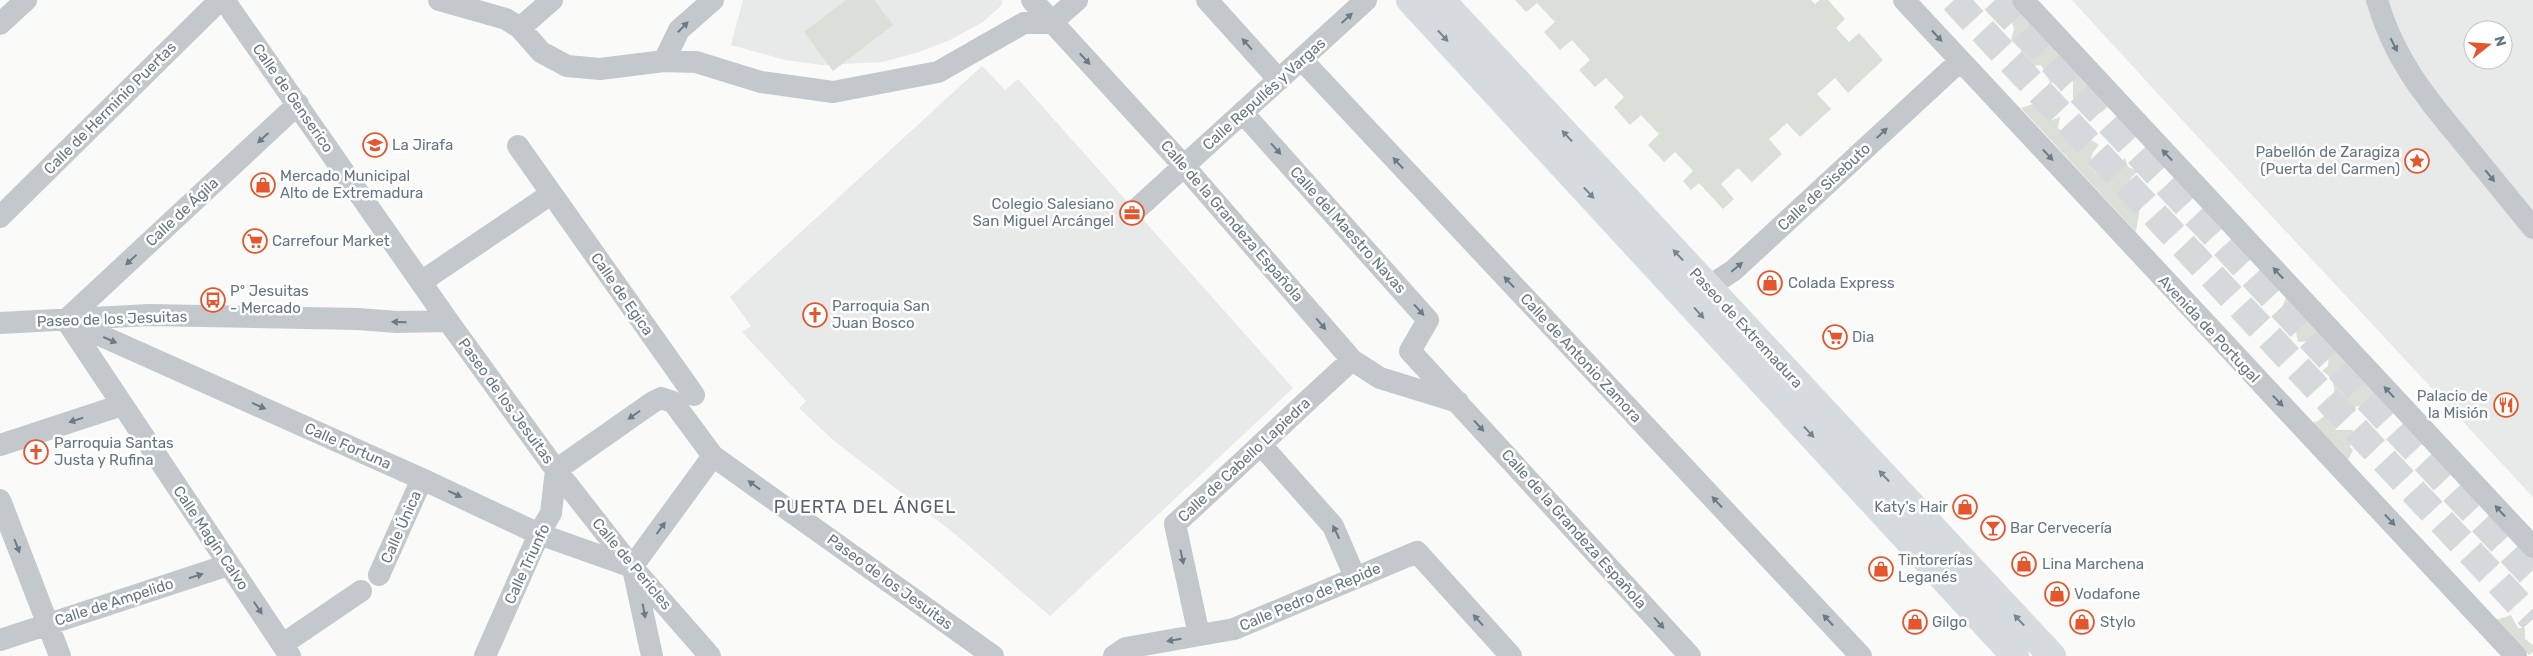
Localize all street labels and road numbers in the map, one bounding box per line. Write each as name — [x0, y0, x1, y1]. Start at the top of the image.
street label: Calle Repullés y Vargas — [1199, 34, 1329, 154]
street label: Calle de Herminio Puertas — [40, 38, 180, 178]
street label: Calle de Genserico — [249, 40, 337, 156]
street label: Calle de la Grandeza Española — [1157, 137, 1307, 305]
street label: Calle de Sisebuto — [1774, 139, 1874, 235]
street label: Calle del Maestro Navas — [1286, 163, 1410, 297]
street label: Calle de Ágila — [142, 174, 222, 250]
street label: Calle de Egica — [587, 249, 657, 339]
street label: Paseo de Extremadura — [1686, 264, 1806, 392]
street label: Avenida de Portugal — [2155, 272, 2263, 386]
street label: Calle de Antonio Zamora — [1517, 290, 1645, 426]
street label: Paseo de los Jesuitas — [36, 307, 188, 331]
street label: Paseo de los Jesuitas — [454, 335, 558, 468]
street label: Calle de Cabello Lapiedra — [1174, 394, 1314, 526]
street label: Calle Fortuna — [302, 419, 394, 473]
street label: Calle de la Grandeza Española — [1498, 446, 1650, 612]
street label: Calle Magín Calvo — [170, 483, 252, 593]
street label: Calle Única — [377, 488, 425, 566]
street label: Calle de Pericles — [589, 515, 676, 614]
street label: Calle Triunfo — [501, 521, 553, 607]
street label: Paseo de los Jesuitas — [824, 530, 957, 634]
street label: Calle Pedro de Repide — [1237, 559, 1383, 635]
street label: Calle de Ampelido — [52, 574, 176, 630]

